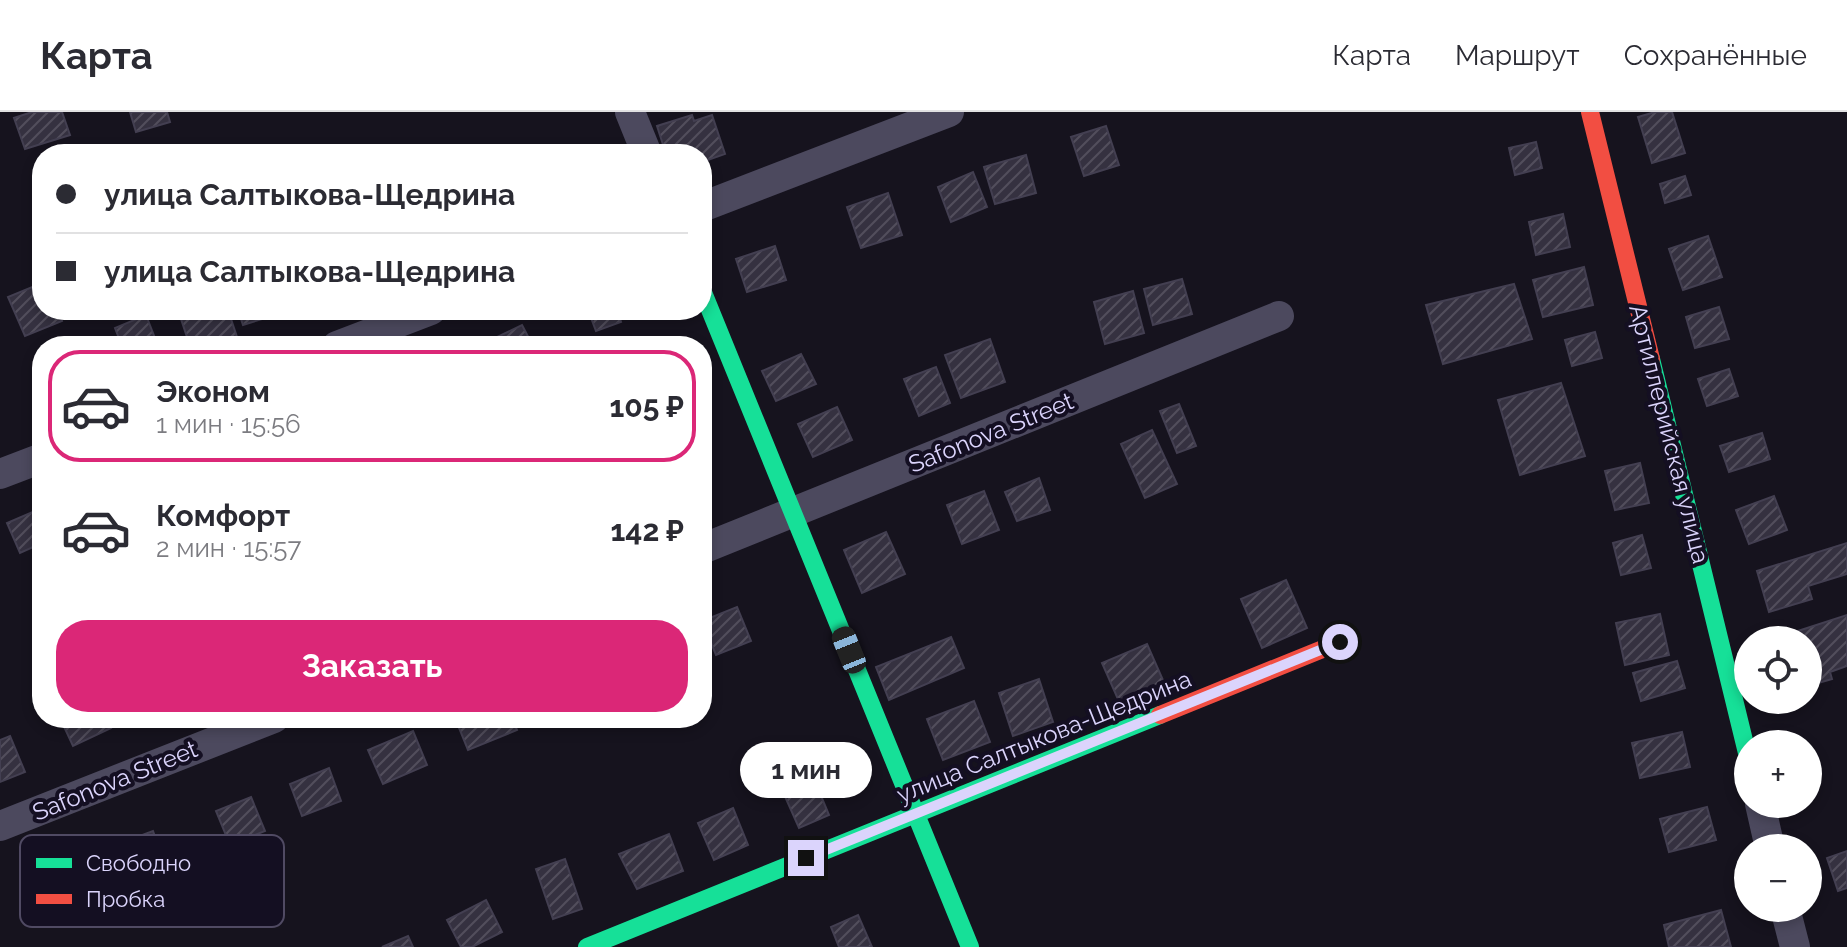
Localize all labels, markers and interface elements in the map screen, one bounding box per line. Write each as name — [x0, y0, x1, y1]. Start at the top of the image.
text: Карта — [40, 33, 153, 78]
text: Карта — [1332, 39, 1411, 72]
text: Маршрут — [1455, 39, 1580, 72]
text: Сохранённые — [1624, 39, 1807, 72]
text: улица Салтыкова-Щедрина — [104, 177, 515, 212]
text: улица Салтыкова-Щедрина — [104, 254, 515, 289]
street label: Артиллерийская улица — [1623, 301, 1716, 566]
icon: car — [60, 370, 132, 442]
text: Эконом — [156, 374, 270, 409]
street label: Safonova Street — [904, 386, 1078, 479]
text: 105 ₽ — [610, 389, 684, 424]
text: 1 мин · 15:56 — [156, 409, 301, 439]
icon: car — [60, 494, 132, 566]
text: Комфорт — [156, 498, 290, 533]
text: 142 ₽ — [611, 513, 684, 548]
text: 2 мин · 15:57 — [156, 533, 301, 563]
button: Заказать — [56, 620, 688, 712]
car — [829, 623, 869, 677]
route start — [1322, 624, 1358, 660]
map controls — [1734, 626, 1822, 922]
button: locate — [1734, 626, 1822, 714]
street label: улица Салтыкова-Щедрина — [892, 664, 1195, 809]
button: + — [1734, 730, 1822, 818]
street label: Safonova Street — [28, 734, 202, 827]
callout: 1 мин — [740, 742, 872, 798]
text: 1 мин — [771, 755, 841, 785]
button: − — [1734, 834, 1822, 922]
legend — [20, 835, 284, 927]
route end — [788, 840, 824, 876]
text: Свободно — [86, 850, 191, 876]
text: Пробка — [86, 886, 165, 912]

